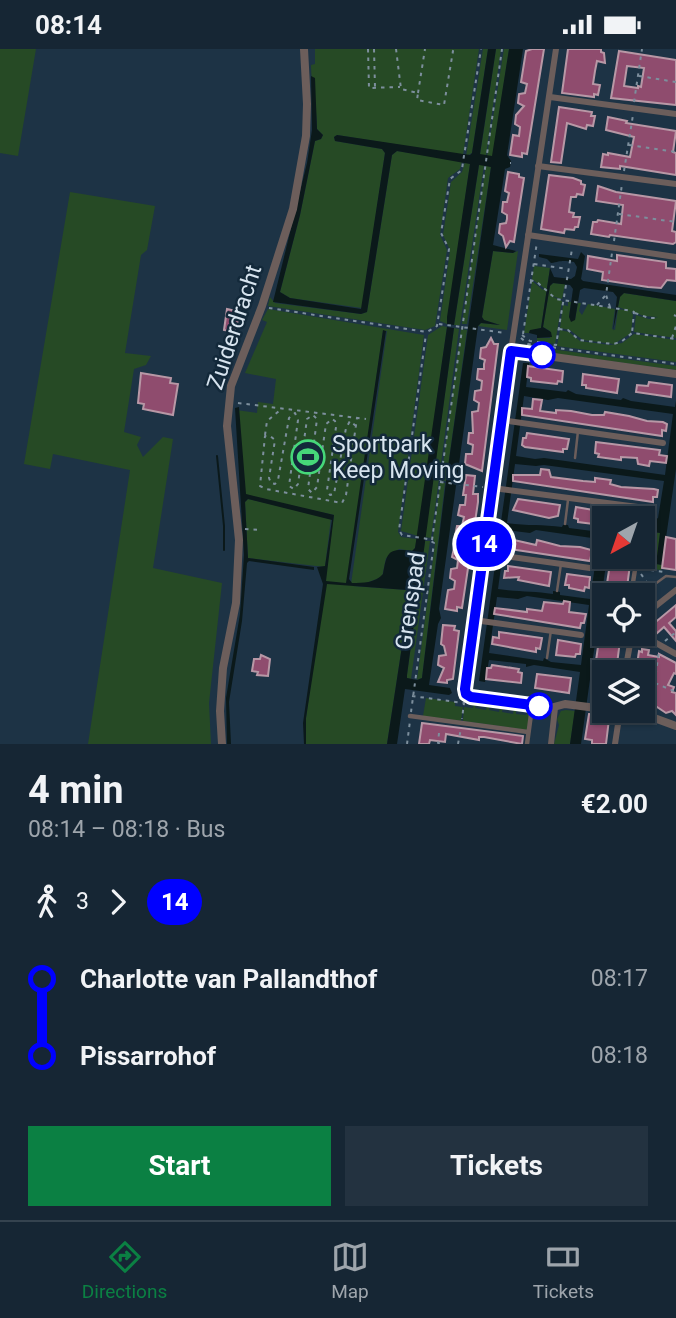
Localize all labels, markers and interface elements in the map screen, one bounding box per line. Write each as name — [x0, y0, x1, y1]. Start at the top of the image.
text: 08:14 — [35, 10, 102, 40]
street label: Zuiderdracht — [202, 261, 267, 393]
unlabelled marker — [529, 342, 555, 368]
place label: Sportpark Keep Moving — [332, 431, 465, 484]
sports icon: Sportpark Keep Moving — [289, 438, 327, 476]
north arrow — [592, 506, 654, 569]
map controls — [592, 506, 655, 723]
line badge: 14 — [452, 521, 516, 567]
text: 14 — [470, 530, 498, 558]
street label: Grenspad — [390, 550, 431, 652]
button: locate — [592, 583, 655, 646]
button: layers — [592, 660, 655, 723]
unlabelled marker — [526, 693, 552, 719]
text: 4 min — [28, 768, 124, 812]
text: €2.00 — [581, 789, 648, 819]
text: 08:14 – 08:18 · Bus — [28, 816, 225, 843]
icon: walk — [28, 883, 66, 921]
icon: forward — [99, 883, 137, 921]
text: 3 — [76, 888, 89, 915]
text: 14 — [161, 888, 188, 916]
text: Charlotte van Pallandthof — [80, 964, 377, 994]
text: 08:17 — [591, 965, 648, 992]
text: Pissarrohof — [80, 1041, 216, 1071]
text: 08:18 — [591, 1042, 648, 1069]
button: Start — [28, 1126, 331, 1206]
button: Tickets — [345, 1126, 648, 1206]
tab: Directions — [82, 1238, 167, 1303]
tab: Map — [331, 1238, 369, 1303]
tab: Tickets — [533, 1238, 594, 1303]

